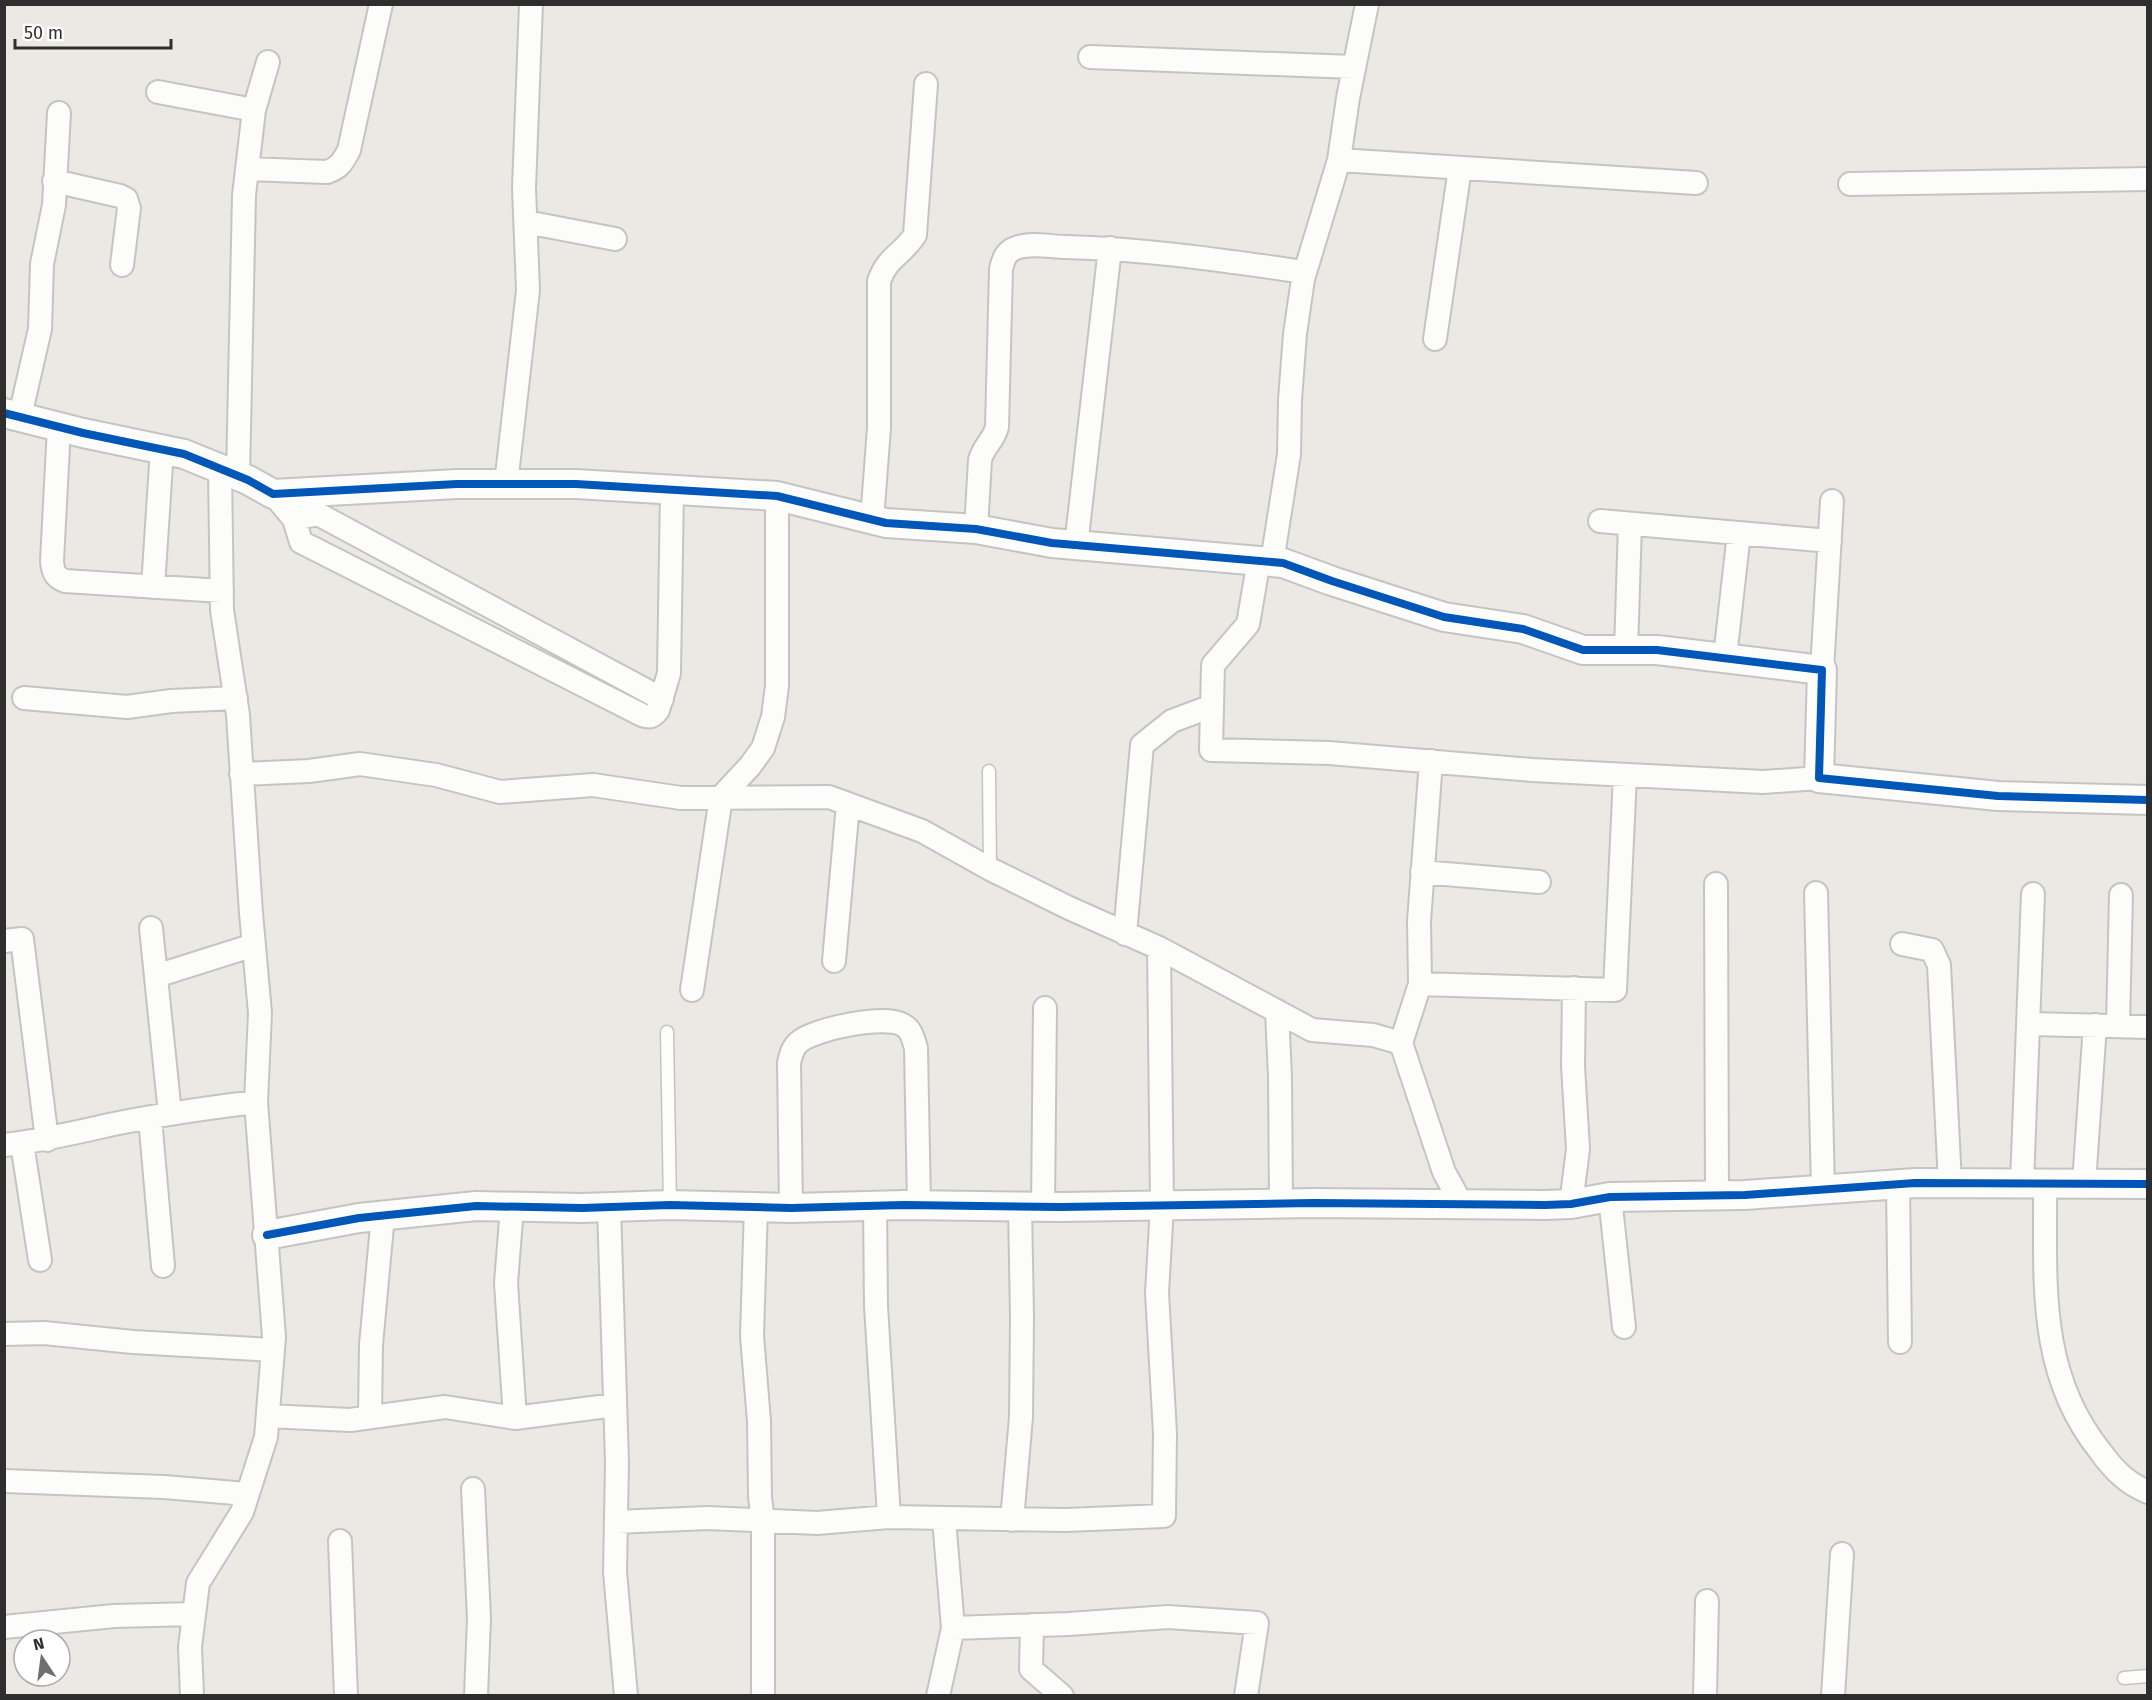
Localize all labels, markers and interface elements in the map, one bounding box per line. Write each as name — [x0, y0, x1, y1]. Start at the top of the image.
scale bar — [15, 12, 171, 50]
text: 50 m — [24, 22, 63, 44]
north arrow — [12, 1628, 72, 1688]
text: N — [31, 1633, 46, 1654]

